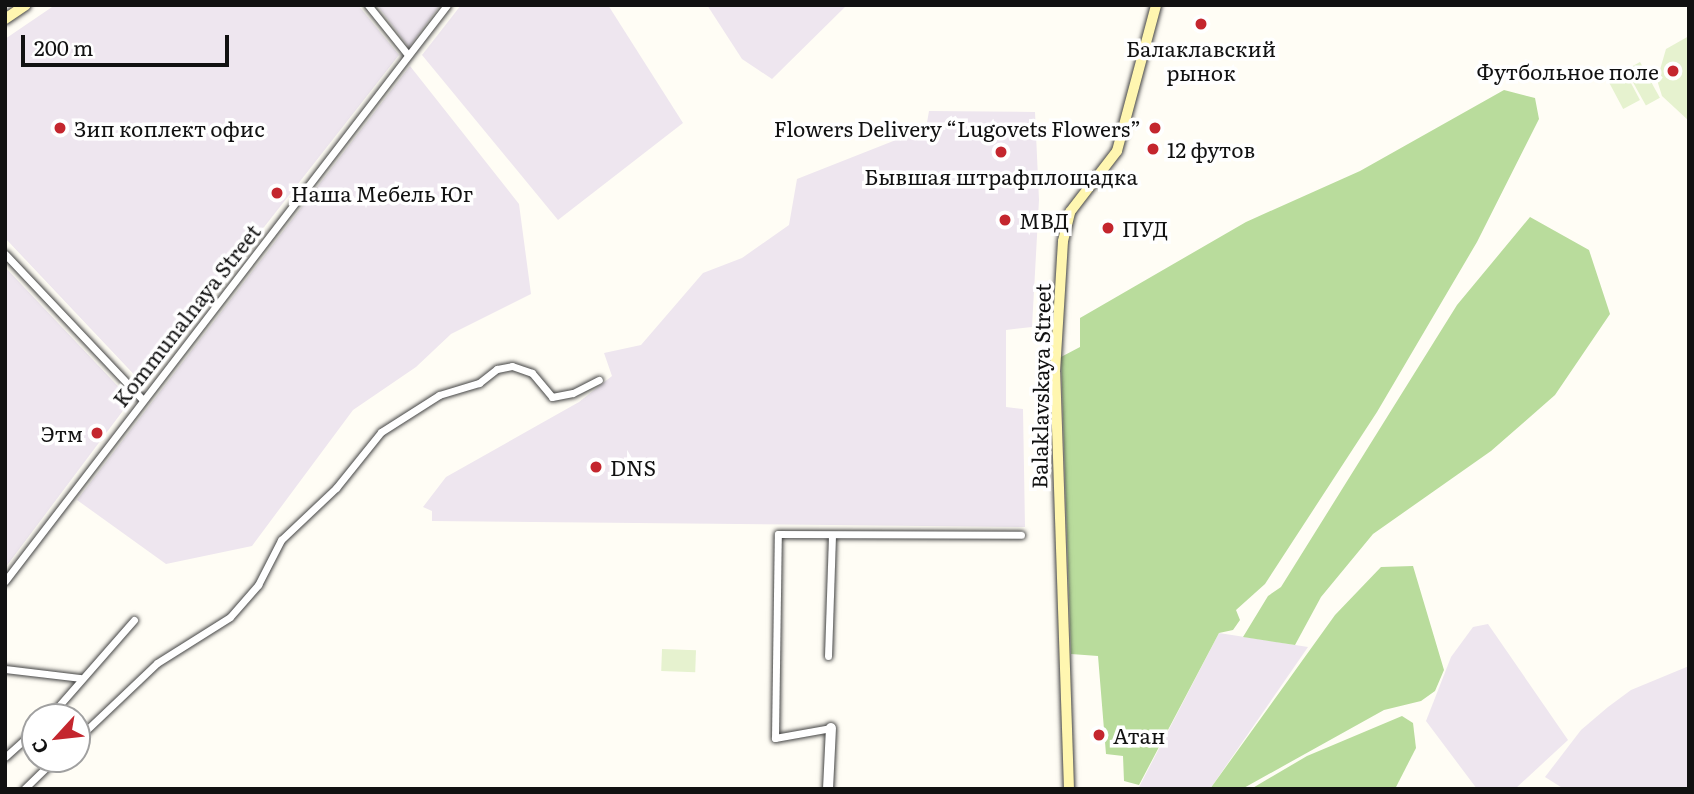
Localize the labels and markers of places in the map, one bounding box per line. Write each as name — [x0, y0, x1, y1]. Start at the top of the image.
marker: Балаклавский рынок — [1193, 16, 1209, 32]
place label: Балаклавский рынок — [1126, 35, 1276, 85]
place label: Футбольное поле — [1477, 58, 1659, 84]
marker: Футбольное поле — [1665, 63, 1681, 79]
place label: Зип коплект офис — [74, 115, 265, 141]
place label: Flowers Delivery “Lugovets Flowers” — [774, 115, 1141, 141]
marker: Зип коплект офис — [52, 120, 68, 136]
marker: Flowers Delivery “Lugovets Flowers” — [1147, 120, 1163, 136]
place label: 12 футов — [1167, 136, 1255, 162]
marker: 12 футов — [1145, 141, 1161, 157]
marker: Бывшая штрафплощадка — [993, 144, 1009, 160]
place label: Бывшая штрафплощадка — [864, 163, 1138, 189]
place label: Наша Мебель Юг — [291, 180, 473, 206]
marker: Наша Мебель Юг — [269, 185, 285, 201]
place label: МВД — [1019, 207, 1069, 233]
marker: МВД — [997, 212, 1013, 228]
place label: ПУД — [1122, 215, 1168, 241]
marker: ПУД — [1100, 220, 1116, 236]
place label: Этм — [41, 420, 83, 446]
marker: Этм — [89, 425, 105, 441]
place label: DNS — [610, 454, 656, 480]
marker: DNS — [588, 459, 604, 475]
place label: Атан — [1113, 722, 1165, 748]
marker: Атан — [1091, 727, 1107, 743]

